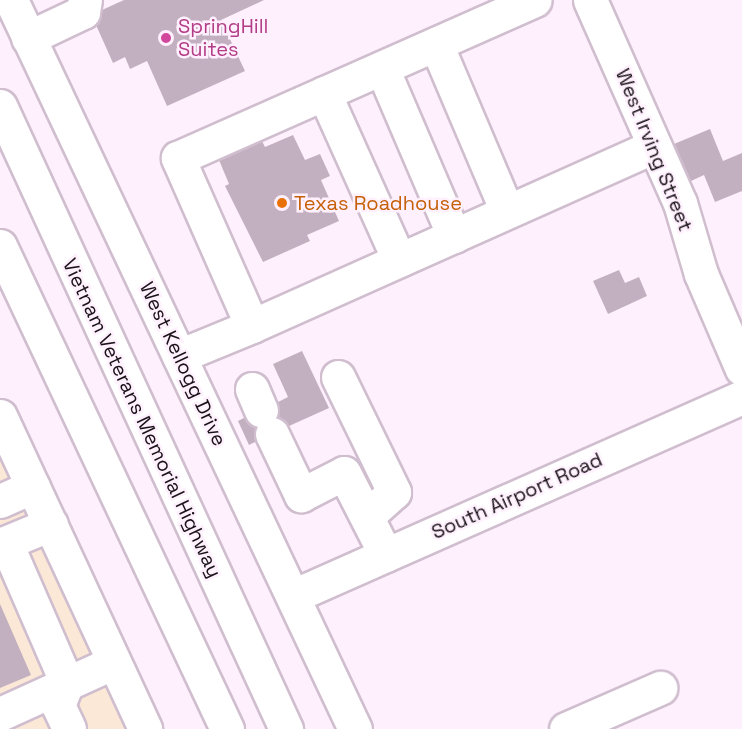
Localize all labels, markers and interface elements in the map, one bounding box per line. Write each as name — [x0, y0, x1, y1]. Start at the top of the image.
place label: SpringHill Suites — [178, 14, 268, 61]
marker: SpringHill Suites — [159, 31, 173, 45]
street label: West Irving Street — [610, 65, 698, 235]
place label: Texas Roadhouse — [294, 191, 462, 215]
marker: Texas Roadhouse — [275, 196, 289, 210]
street label: Vietnam Veterans Memorial Highway — [57, 255, 227, 581]
street label: West Kellogg Drive — [134, 278, 232, 450]
street label: South Airport Road — [428, 447, 606, 545]

